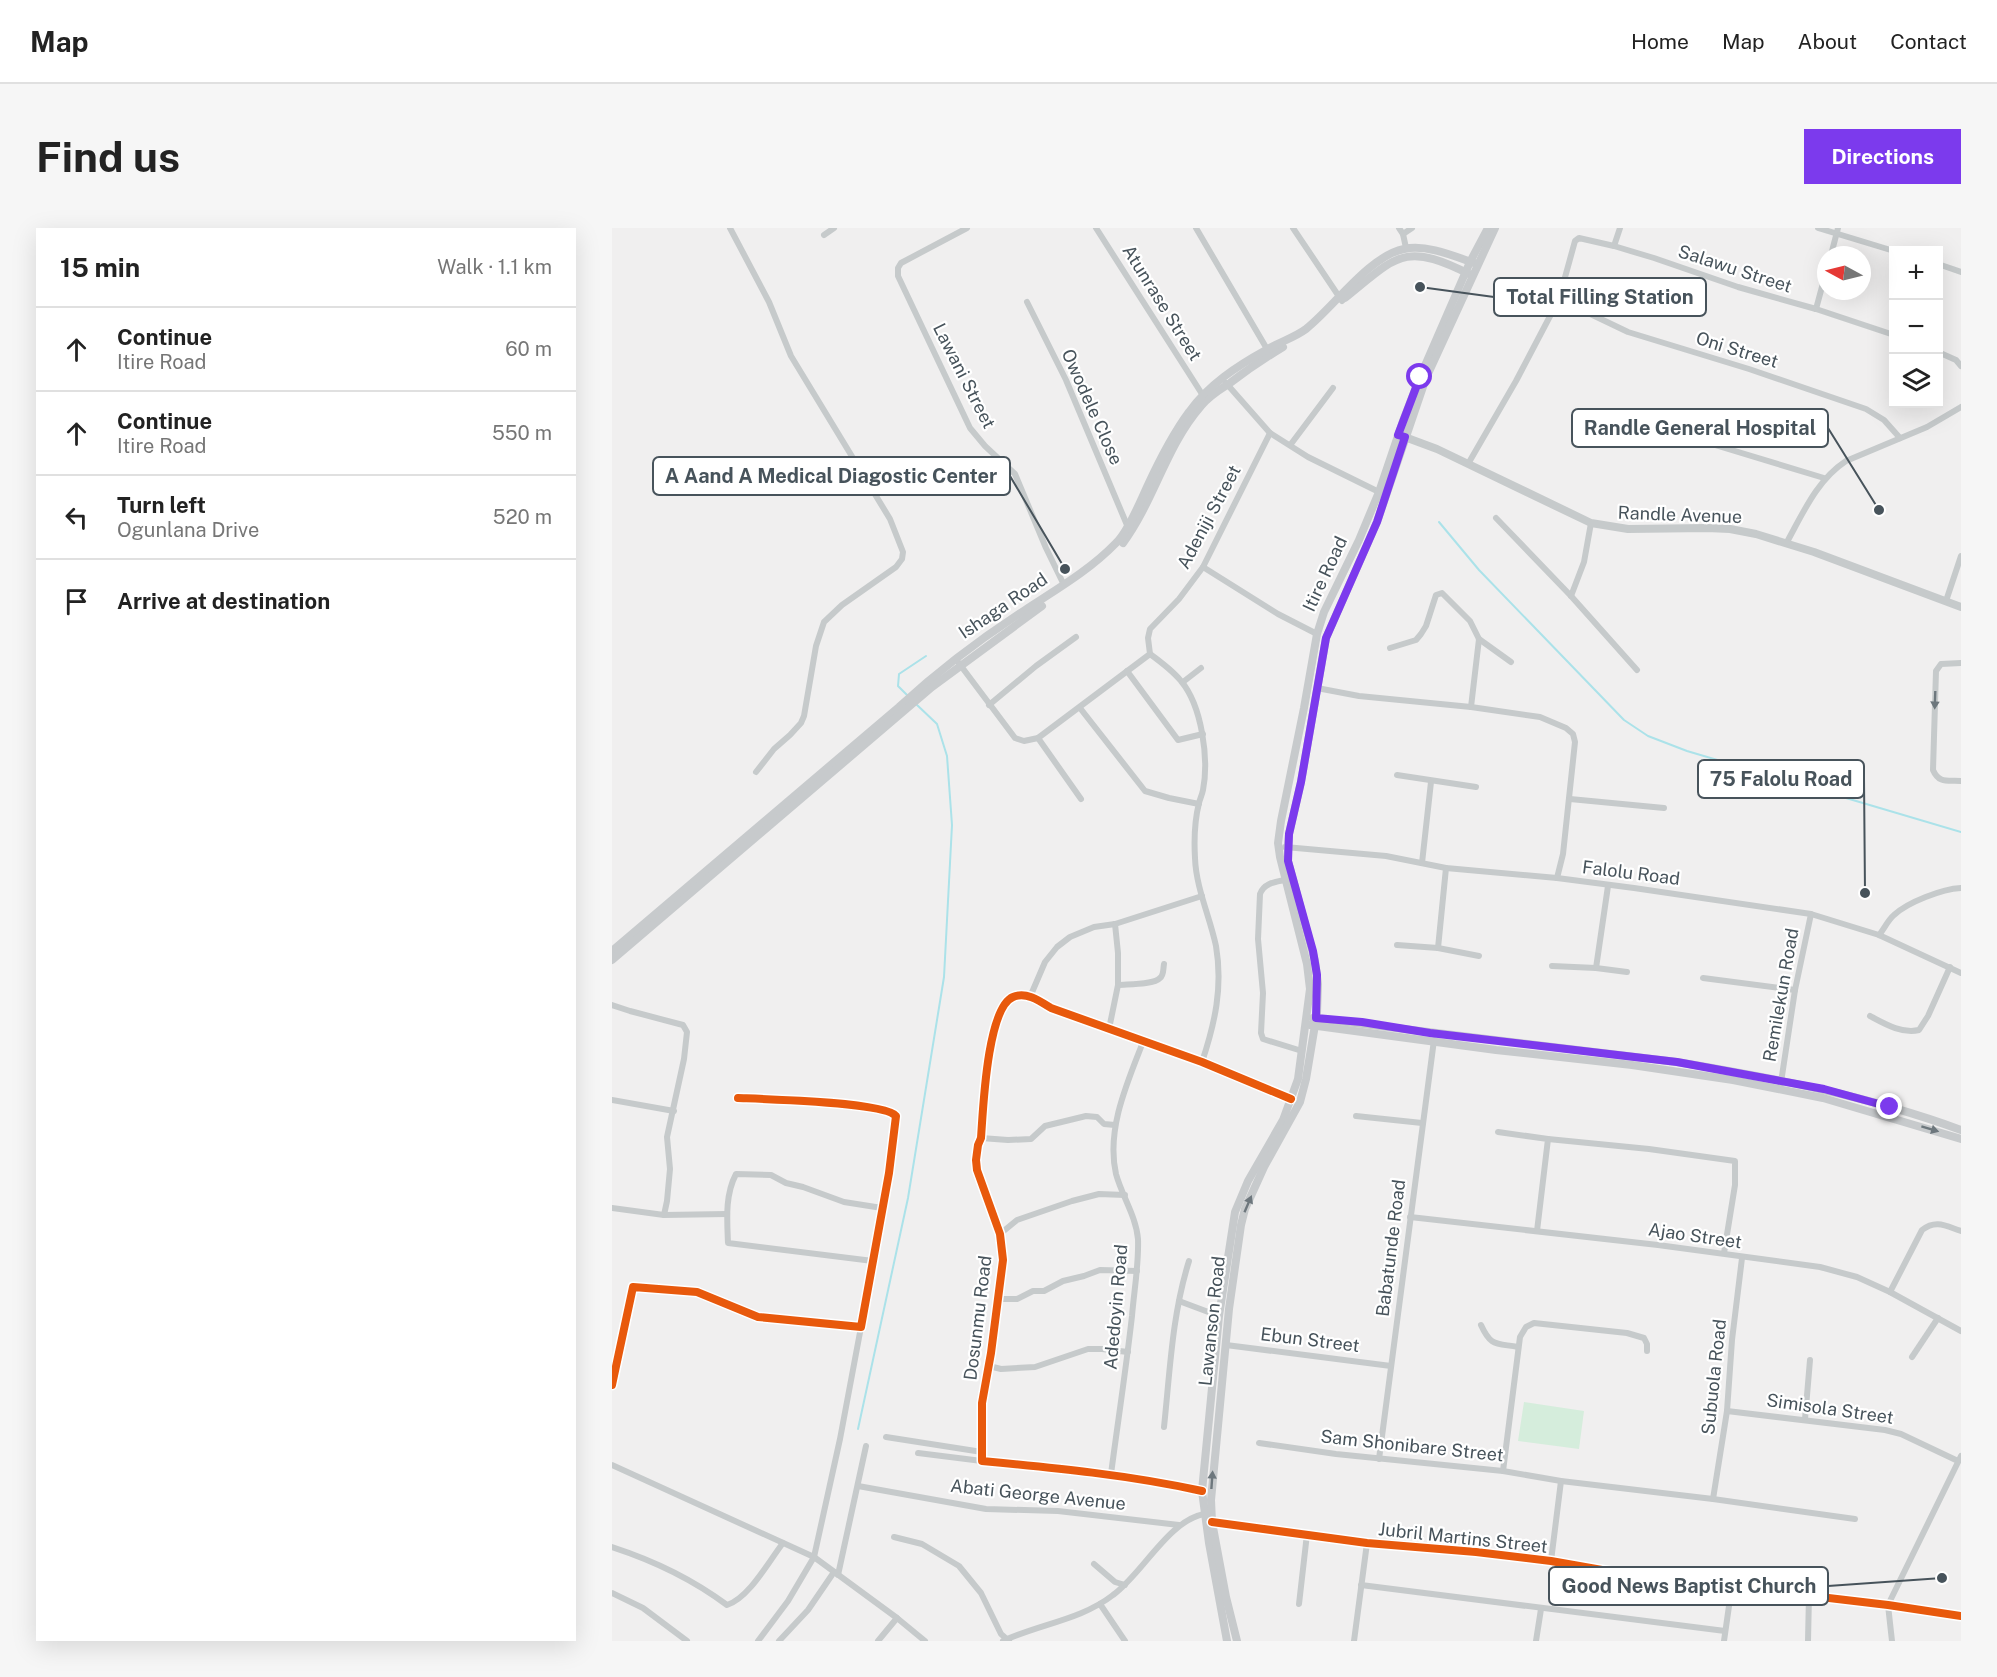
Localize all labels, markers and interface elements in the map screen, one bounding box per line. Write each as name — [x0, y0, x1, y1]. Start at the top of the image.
text: Map — [30, 25, 89, 58]
text: Home — [1631, 29, 1689, 54]
text: Map — [1722, 29, 1765, 54]
text: About — [1798, 29, 1857, 54]
text: Contact — [1890, 29, 1967, 54]
button: Directions — [1804, 129, 1961, 184]
text: Find us — [36, 132, 180, 181]
street label: Salawu Street — [1676, 240, 1795, 297]
street label: Atunrase Street — [1118, 241, 1206, 364]
north arrow — [1817, 246, 1871, 300]
map controls — [1889, 246, 1943, 408]
button: + — [1889, 246, 1943, 300]
text: 15 min — [60, 252, 140, 283]
text: Walk · 1.1 km — [437, 255, 552, 279]
callout: Total Filling Station — [1494, 278, 1706, 316]
text: Total Filling Station — [1506, 285, 1694, 309]
button: − — [1889, 300, 1943, 354]
street label: Lawani Street — [929, 320, 1000, 432]
text: Continue — [117, 324, 212, 350]
street label: Oni Street — [1693, 327, 1781, 372]
icon: ahead — [60, 333, 93, 366]
text: 60 m — [505, 337, 552, 361]
street label: Owodele Close — [1058, 346, 1127, 468]
text: Itire Road — [117, 350, 207, 374]
button: layers — [1889, 354, 1943, 408]
route start — [1406, 363, 1432, 389]
text: Continue — [117, 408, 212, 434]
callout: Randle General Hospital — [1572, 409, 1828, 447]
text: Randle General Hospital — [1584, 416, 1816, 440]
icon: ahead — [60, 417, 93, 450]
text: 550 m — [492, 421, 552, 445]
text: Itire Road — [117, 434, 207, 458]
callout: A Aand A Medical Diagostic Center — [653, 457, 1010, 495]
street label: Adeniji Street — [1172, 461, 1245, 572]
text: A Aand A Medical Diagostic Center — [665, 464, 997, 488]
text: Turn left — [117, 492, 206, 518]
icon: left — [60, 501, 93, 534]
street label: Randle Avenue — [1617, 502, 1743, 527]
text: 520 m — [493, 505, 552, 529]
text: Ogunlana Drive — [117, 518, 259, 542]
street label: Itire Road — [1298, 533, 1351, 615]
street label: Ishaga Road — [954, 568, 1051, 643]
icon: arrive — [60, 585, 93, 618]
text: Arrive at destination — [117, 588, 330, 614]
one-way arrow — [1930, 691, 1939, 710]
callout: 75 Falolu Road — [1698, 760, 1864, 798]
text: 75 Falolu Road — [1710, 767, 1852, 791]
street label: Falolu Road — [1581, 856, 1681, 889]
street label: Remilekun Road — [1758, 926, 1803, 1063]
route end — [1876, 1093, 1902, 1119]
one-way arrow — [1921, 1125, 1939, 1134]
street label: Babatunde Road — [1372, 1178, 1409, 1318]
one-way arrow — [1243, 1195, 1253, 1213]
street label: Ajao Street — [1647, 1219, 1743, 1252]
street label: Adedoyin Road — [1100, 1243, 1131, 1371]
street label: Dosunmu Road — [959, 1254, 996, 1382]
street label: Lawanson Road — [1194, 1255, 1229, 1387]
street label: Subuola Road — [1697, 1318, 1730, 1436]
street label: Ebun Street — [1259, 1323, 1361, 1356]
street label: Simisola Street — [1765, 1389, 1895, 1428]
street label: Sam Shonibare Street — [1319, 1425, 1505, 1466]
one-way arrow — [1207, 1471, 1217, 1490]
street label: Abati George Avenue — [949, 1475, 1127, 1514]
street label: Jubril Martins Street — [1377, 1518, 1549, 1557]
callout: Good News Baptist Church — [1549, 1567, 1828, 1605]
text: Good News Baptist Church — [1562, 1574, 1816, 1598]

